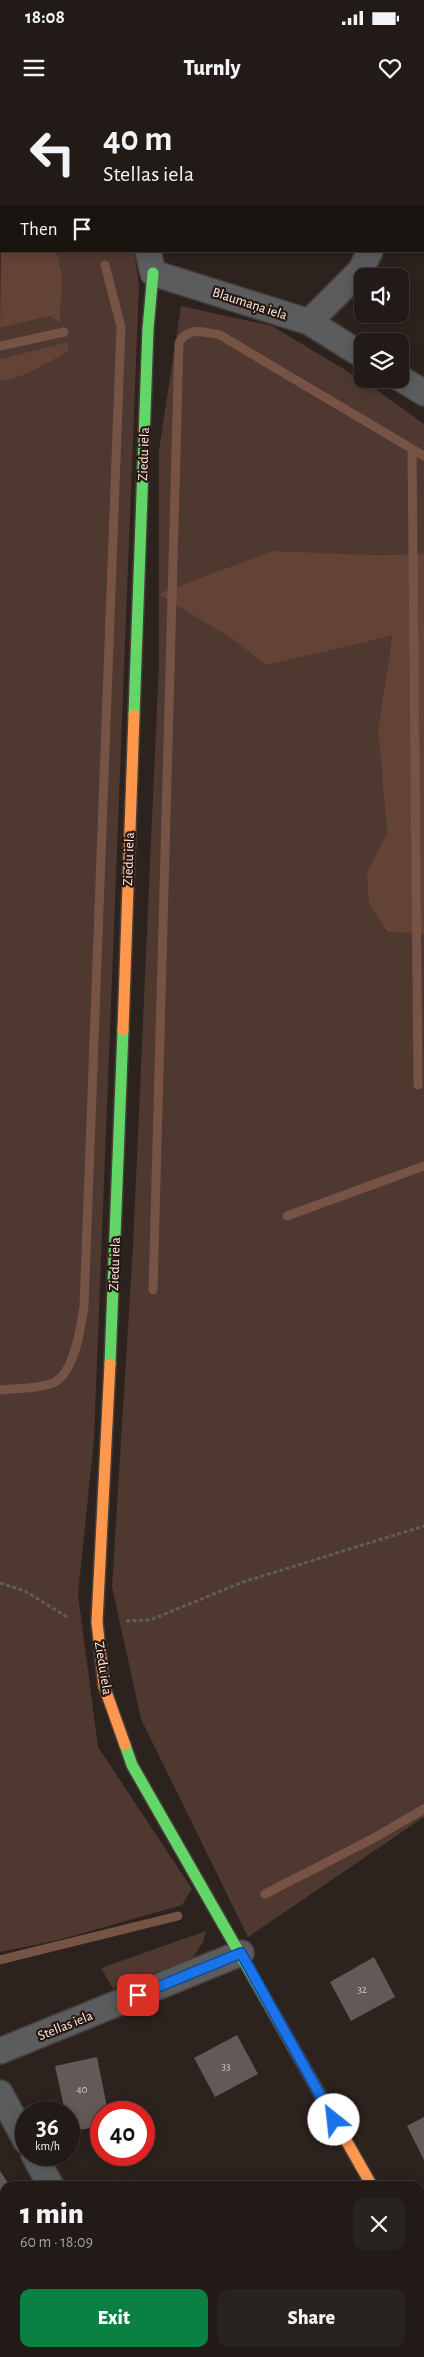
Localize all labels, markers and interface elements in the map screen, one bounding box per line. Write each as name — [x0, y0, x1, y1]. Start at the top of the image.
text: 18:08 — [25, 8, 65, 27]
icon: menu — [20, 54, 48, 82]
icon: heart — [376, 54, 404, 82]
text: Turnly — [183, 57, 241, 79]
icon: left — [20, 120, 85, 185]
text: 40 m — [103, 122, 172, 157]
text: Stellas iela — [103, 163, 194, 185]
icon: arrive — [68, 215, 96, 243]
text: Then — [20, 220, 58, 239]
map controls — [354, 268, 409, 388]
button: sound — [354, 268, 409, 323]
street label: Blaumaņa iela — [210, 285, 289, 324]
button: layers — [354, 333, 409, 388]
street label: Ziedu iela — [136, 426, 152, 481]
street label: Ziedu iela — [121, 831, 137, 886]
street label: Ziedu iela — [107, 1236, 123, 1291]
street label: Ziedu iela — [92, 1641, 114, 1696]
pin — [117, 1974, 159, 2016]
icon: arrive — [124, 1981, 152, 2009]
house number: 32 — [357, 1984, 367, 1995]
street label: Stellas iela — [36, 2008, 95, 2043]
house number: 33 — [221, 2061, 231, 2072]
house number: 40 — [76, 2084, 88, 2095]
position arrow — [307, 2093, 359, 2145]
speed limit sign: 40 — [90, 2101, 155, 2166]
text: 36 — [36, 2115, 59, 2140]
text: km/h — [35, 2140, 60, 2152]
button: close — [353, 2198, 405, 2250]
text: 1 min — [20, 2199, 84, 2229]
text: 60 m · 18:09 — [20, 2234, 93, 2250]
button: Exit — [20, 2289, 208, 2347]
button: Share — [218, 2289, 405, 2347]

